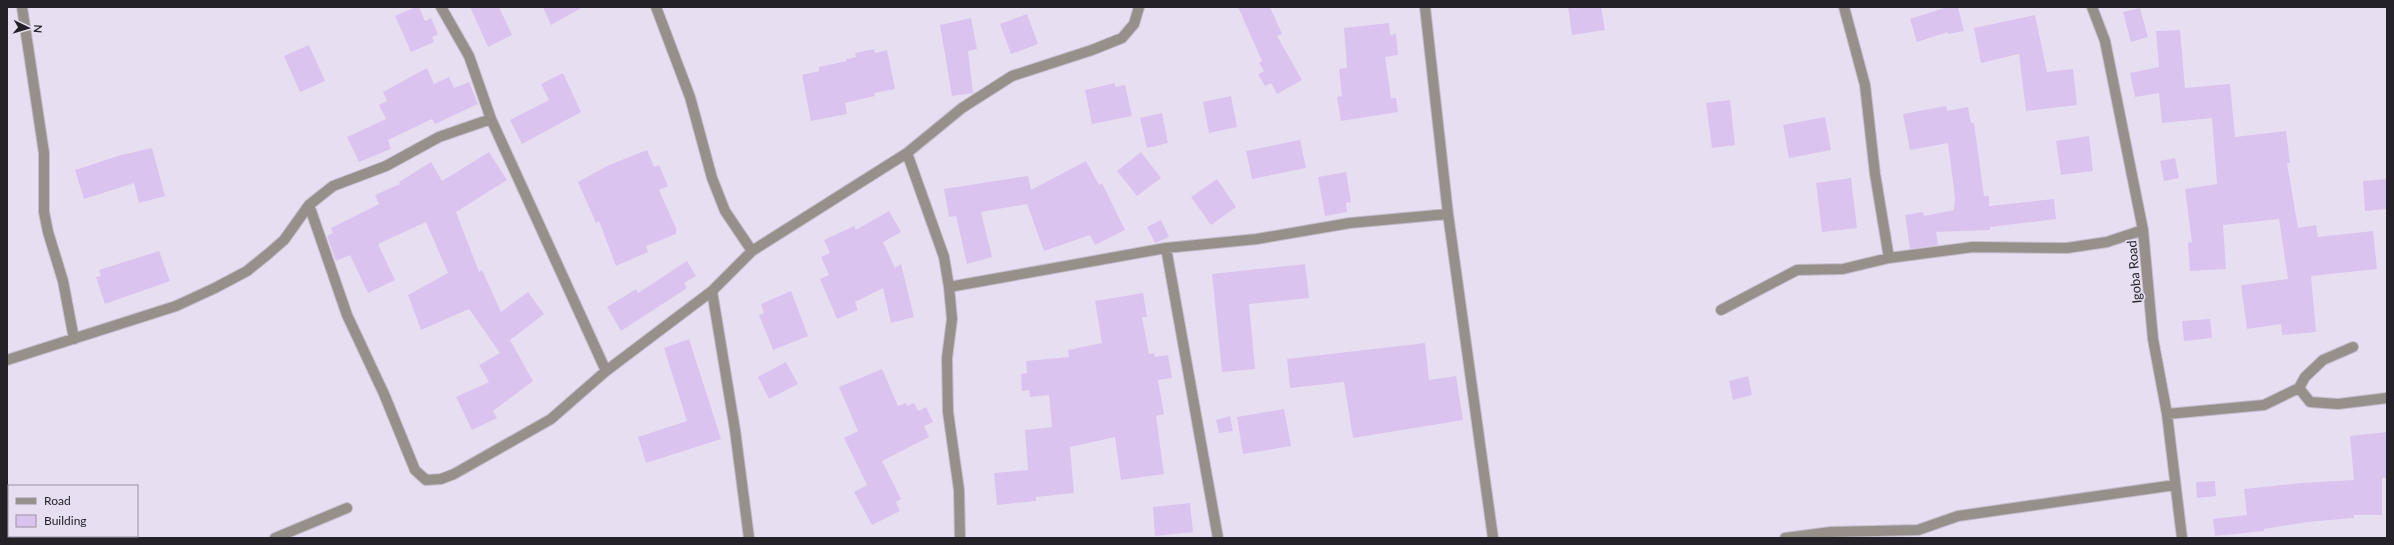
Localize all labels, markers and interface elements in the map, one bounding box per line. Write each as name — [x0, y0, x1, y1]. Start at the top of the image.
north arrow — [8, 8, 48, 48]
text: N — [32, 24, 45, 34]
street label: Igoba Road — [2123, 240, 2145, 304]
legend — [8, 485, 138, 537]
text: Road — [44, 493, 71, 508]
text: Building — [44, 513, 87, 528]

